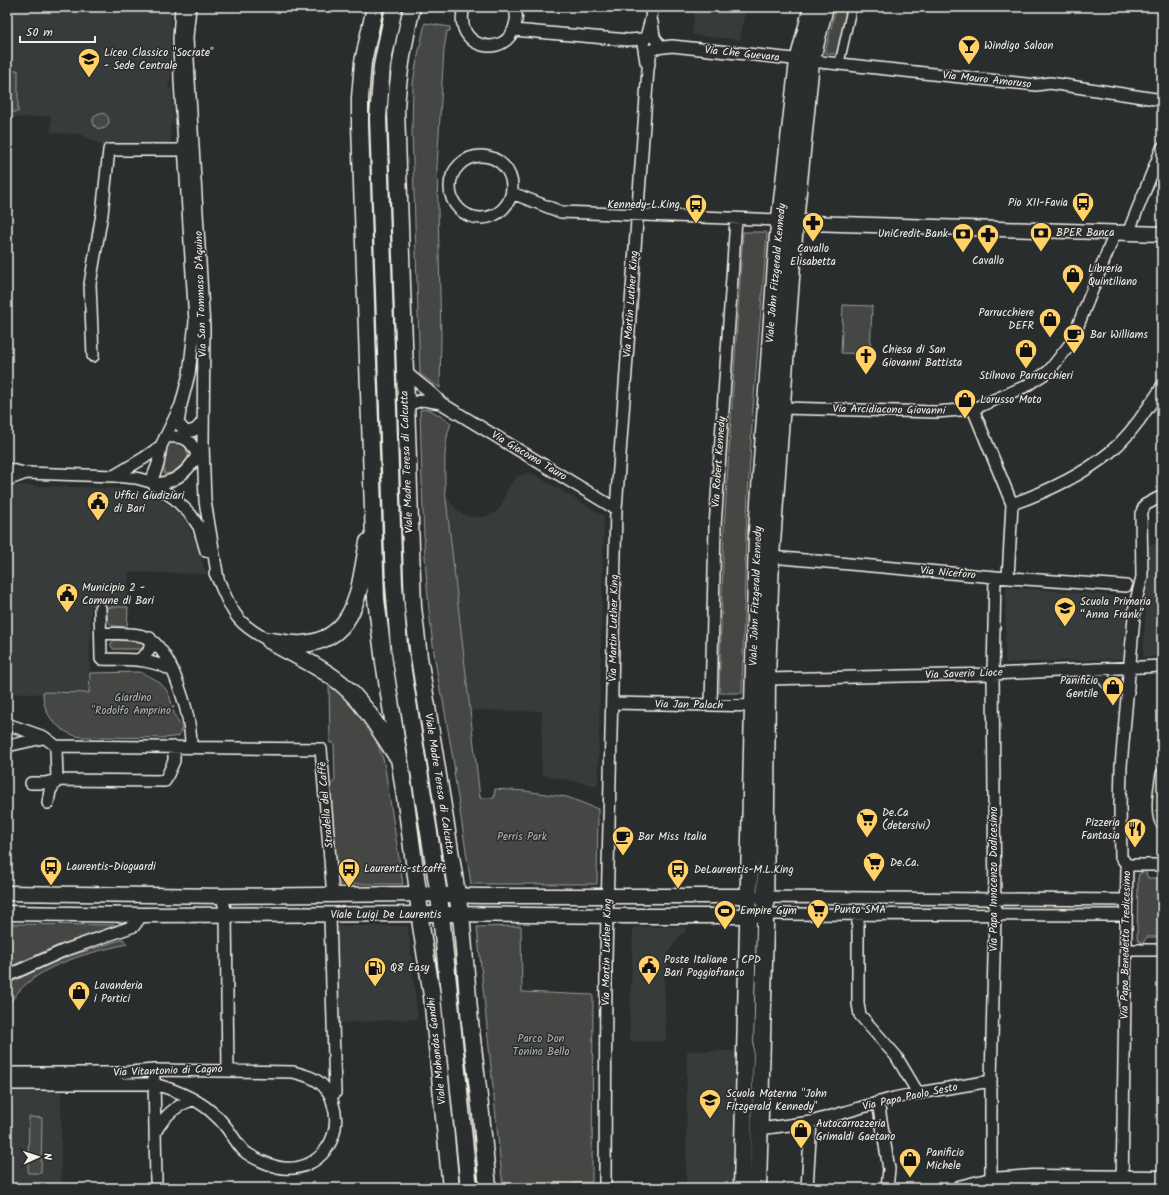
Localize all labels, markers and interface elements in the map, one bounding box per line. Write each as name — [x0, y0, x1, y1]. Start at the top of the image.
scale bar — [20, 18, 95, 44]
text: 50 m — [26, 23, 53, 42]
bar icon: Windigo Saloon — [956, 33, 982, 66]
place label: Windigo Saloon — [984, 37, 1053, 55]
street label: Via Che Guevara — [704, 41, 780, 67]
place label: Liceo Classico "Socrate" - Sede Centrale — [104, 44, 214, 75]
school or university icon: Liceo Classico "Socrate" - Sede Centrale — [76, 46, 102, 79]
street label: Via Mauro Amoruso — [942, 66, 1032, 94]
bus stop icon: Pio XII-Favia — [1070, 190, 1096, 223]
bus stop icon: Kennedy-L.King — [683, 192, 709, 225]
place label: Pio XII-Favia — [1008, 194, 1068, 212]
place label: Kennedy-L.King — [607, 196, 680, 214]
street label: Viale John Fitzgerald Kennedy — [761, 202, 791, 343]
pharmacy icon: Cavallo Elisabetta — [800, 210, 826, 243]
bank icon: BPER Banca — [1028, 220, 1054, 253]
bank icon: UniCredit Bank — [950, 221, 976, 254]
pharmacy icon: Cavallo — [975, 222, 1001, 255]
place label: BPER Banca — [1056, 224, 1114, 242]
place label: UniCredit Bank — [878, 225, 949, 243]
street label: Via San Tommaso D'Aquino — [190, 231, 212, 357]
place label: Cavallo Elisabetta — [790, 240, 836, 271]
street label: Via Martin Luther King — [618, 250, 644, 358]
place label: Cavallo — [972, 252, 1004, 270]
place label: Libreria Quintiliano — [1088, 260, 1137, 291]
shop icon: Libreria Quintiliano — [1060, 262, 1086, 295]
place label: Parrucchiere DEFR — [978, 304, 1035, 335]
shop icon: Parrucchiere DEFR — [1037, 306, 1063, 339]
cafe icon: Bar Williams — [1061, 322, 1087, 355]
place label: Bar Williams — [1090, 326, 1148, 344]
shop icon: Stilnovo Parrucchieri — [1013, 337, 1039, 370]
place label: Chiesa di San Giovanni Battista — [882, 341, 962, 372]
church icon: Chiesa di San Giovanni Battista — [853, 343, 879, 376]
place label: Stilnovo Parrucchieri — [979, 367, 1073, 385]
shop icon: Lorusso Moto — [952, 387, 978, 420]
street label: Viale Madre Teresa di Calcutta — [396, 390, 418, 534]
place label: Lorusso Moto — [980, 391, 1042, 409]
street label: Via Arcidiacono Giovanni — [832, 400, 946, 420]
street label: Via Robert Kennedy — [707, 415, 731, 508]
street label: Via Giacomo Tauro — [488, 426, 570, 486]
place label: Uffici Giudiziari di Bari — [114, 487, 184, 518]
public building icon: Uffici Giudiziari di Bari — [85, 489, 111, 522]
street label: Viale John Fitzgerald Kennedy — [745, 525, 767, 666]
street label: Via Niceforo — [919, 562, 977, 584]
street label: Via Martin Luther King — [604, 574, 624, 682]
place label: Municipio 2 - Comune di Bari — [82, 579, 154, 610]
public building icon: Municipio 2 - Comune di Bari — [54, 581, 80, 614]
place label: Scuola Primaria “Anna Frank” — [1080, 593, 1151, 624]
school or university icon: Scuola Primaria “Anna Frank” — [1052, 595, 1078, 628]
street label: Via Saverio Lioce — [925, 664, 1003, 684]
place label: Panificio Gentile — [1060, 672, 1098, 703]
shop icon: Panificio Gentile — [1100, 674, 1126, 707]
park label: Giardino "Rodolfo Amprino" — [91, 689, 175, 720]
street label: Via Jan Palach — [655, 695, 723, 715]
street label: Viale Madre Teresa di Calcutta — [419, 712, 459, 856]
street label: Stradella del Caffè — [313, 761, 339, 849]
place label: De.Ca (detersivi) — [882, 804, 931, 835]
supermarket icon: De.Ca (detersivi) — [854, 806, 880, 839]
street label: Via Papa Innocenzo Dodicesimo — [985, 806, 1003, 952]
place label: Pizzeria Fantasia — [1081, 814, 1120, 845]
restaurant icon: Pizzeria Fantasia — [1122, 816, 1148, 849]
cafe icon: Bar Miss Italia — [610, 824, 636, 857]
park label: Perris Park — [497, 828, 548, 846]
place label: Bar Miss Italia — [638, 828, 707, 846]
supermarket icon: De.Ca. — [861, 850, 887, 883]
bus stop icon: Laurentis-Dioguardi — [38, 854, 64, 887]
place label: De.Ca. — [890, 854, 919, 872]
bus stop icon: Laurentis-st.caffè — [336, 856, 362, 889]
bus stop icon: DeLaurentis-M.L.King — [665, 857, 691, 890]
place label: Laurentis-Dioguardi — [66, 858, 156, 876]
place label: Laurentis-st.caffè — [364, 860, 446, 878]
place label: DeLaurentis-M.L.King — [694, 861, 794, 879]
street label: Via Papa Benedetto Tredicesimo — [1116, 871, 1136, 1019]
supermarket icon: Punto SMA — [805, 897, 831, 930]
street label: Via Martin Luther King — [597, 898, 617, 1006]
sports icon: Empire Gym — [712, 898, 738, 931]
place label: Punto SMA — [834, 901, 886, 919]
place label: Empire Gym — [740, 902, 797, 920]
street label: Viale Luigi De Laurentis — [331, 906, 442, 924]
place label: Poste Italiane - CPD Bari Poggiofranco — [664, 951, 761, 982]
public building icon: Poste Italiane - CPD Bari Poggiofranco — [636, 953, 662, 986]
fuel station icon: Q8 Easy — [362, 955, 388, 988]
place label: Q8 Easy — [390, 959, 430, 977]
place label: Lavanderia i Portici — [94, 977, 143, 1008]
shop icon: Lavanderia i Portici — [66, 979, 92, 1012]
street label: Viale Mohandas Gandhi — [422, 996, 452, 1106]
park label: Parco Don Tonino Bello — [513, 1030, 569, 1061]
street label: Via Vitantonio di Cagno — [113, 1060, 223, 1082]
street label: Via Papa Paolo Sesto — [861, 1078, 959, 1116]
place label: Scuola Materna "John Fitzgerald Kennedy" — [726, 1085, 827, 1116]
school or university icon: Scuola Materna "John Fitzgerald Kennedy" — [697, 1087, 723, 1120]
place label: Autocarrozzeria Grimaldi Gaetano — [816, 1115, 895, 1146]
shop icon: Autocarrozzeria Grimaldi Gaetano — [788, 1117, 814, 1150]
north arrow — [18, 1137, 58, 1177]
place label: Panificio Michele — [926, 1144, 964, 1175]
shop icon: Panificio Michele — [897, 1146, 923, 1179]
text: N — [38, 1153, 56, 1161]

